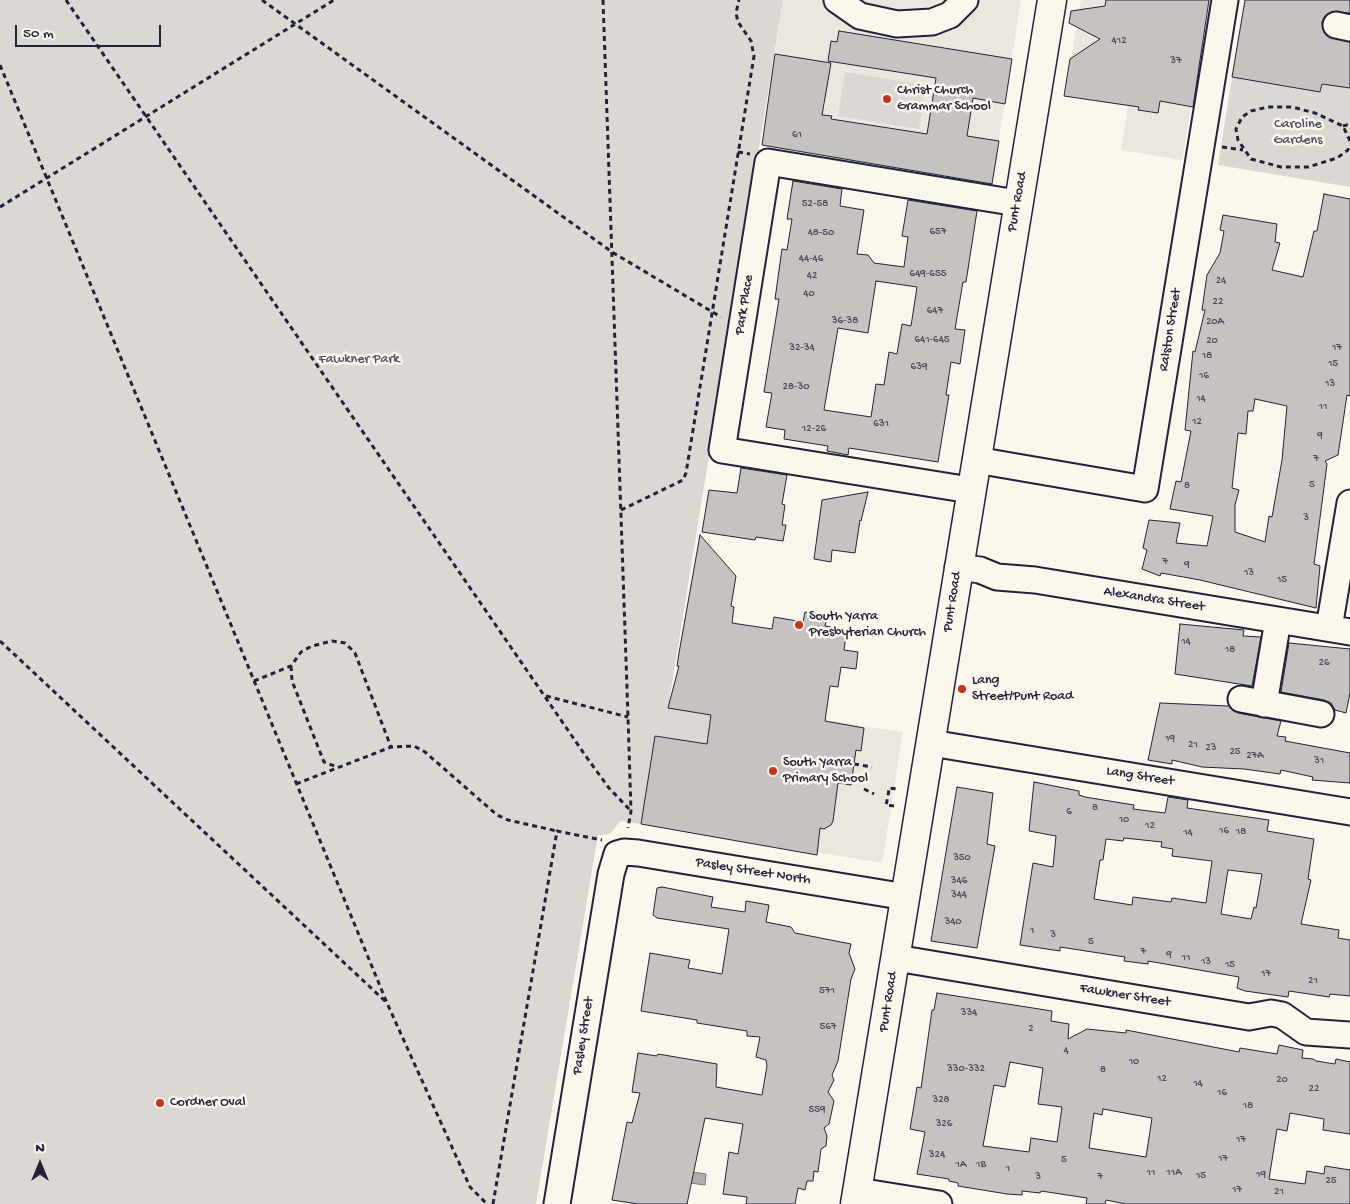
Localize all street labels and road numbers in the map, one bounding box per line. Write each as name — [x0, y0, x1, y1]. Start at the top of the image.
street label: Punt Road — [1004, 171, 1032, 233]
street label: Park Place — [732, 274, 758, 336]
street label: Ralston Street — [1156, 287, 1186, 373]
street label: Punt Road — [940, 571, 966, 633]
street label: Alexandra Street — [1102, 584, 1206, 616]
street label: Lang Street — [1105, 763, 1175, 791]
street label: Pasley Street North — [694, 855, 812, 889]
street label: Punt Road — [876, 971, 902, 1033]
street label: Fawkner Street — [1078, 981, 1172, 1011]
street label: Pasley Street — [570, 996, 598, 1076]

